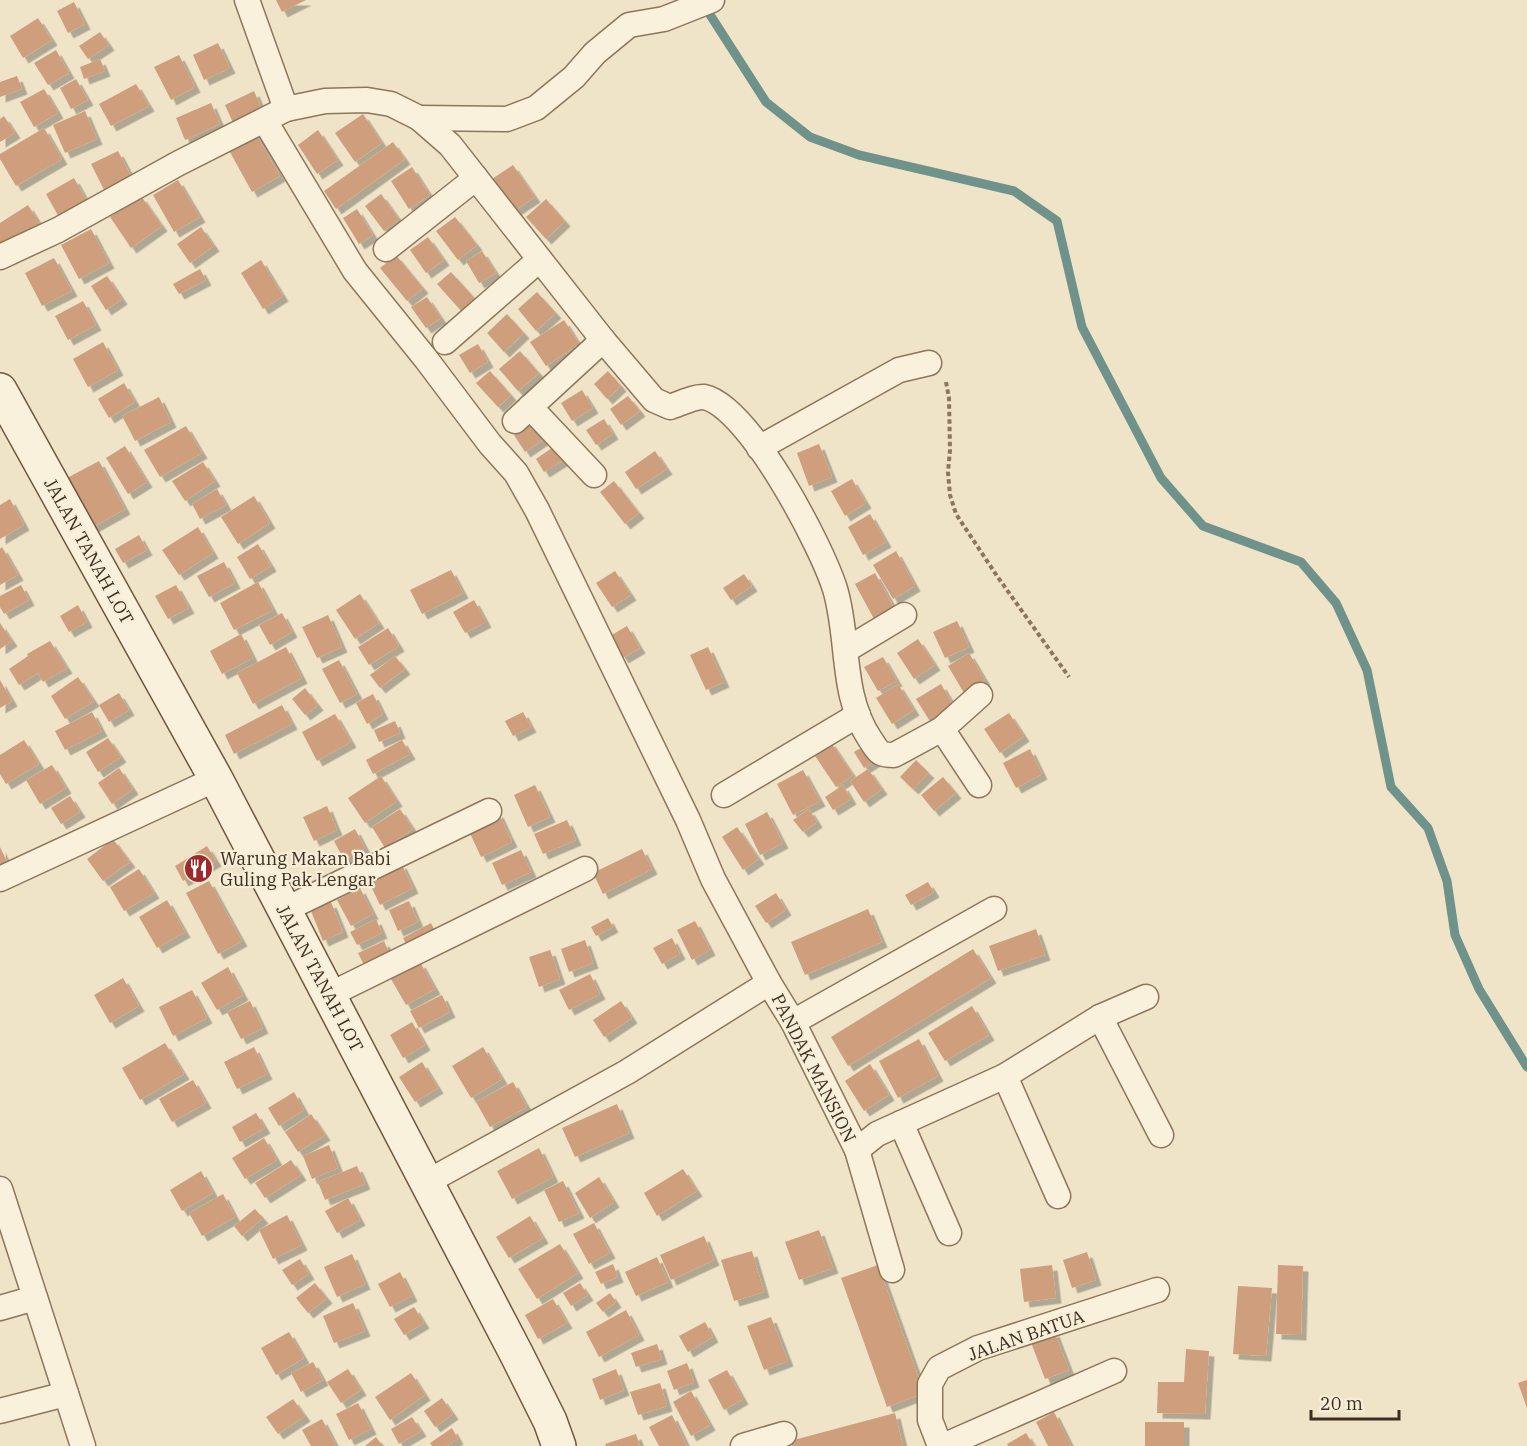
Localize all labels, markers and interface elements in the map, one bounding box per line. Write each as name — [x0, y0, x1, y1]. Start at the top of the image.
street label: JALAN TANAH LOT — [39, 474, 139, 629]
place label: Warung Makan Babi Guling Pak Lengar — [220, 847, 391, 891]
restaurant icon: Warung Makan Babi Guling Pak Lengar — [183, 852, 215, 884]
street label: JALAN TANAH LOT — [271, 900, 369, 1056]
street label: PANDAK MANSION — [767, 990, 861, 1146]
street label: JALAN BATUA — [965, 1304, 1088, 1366]
scale bar — [1311, 1383, 1400, 1421]
text: 20 m — [1320, 1392, 1363, 1415]

